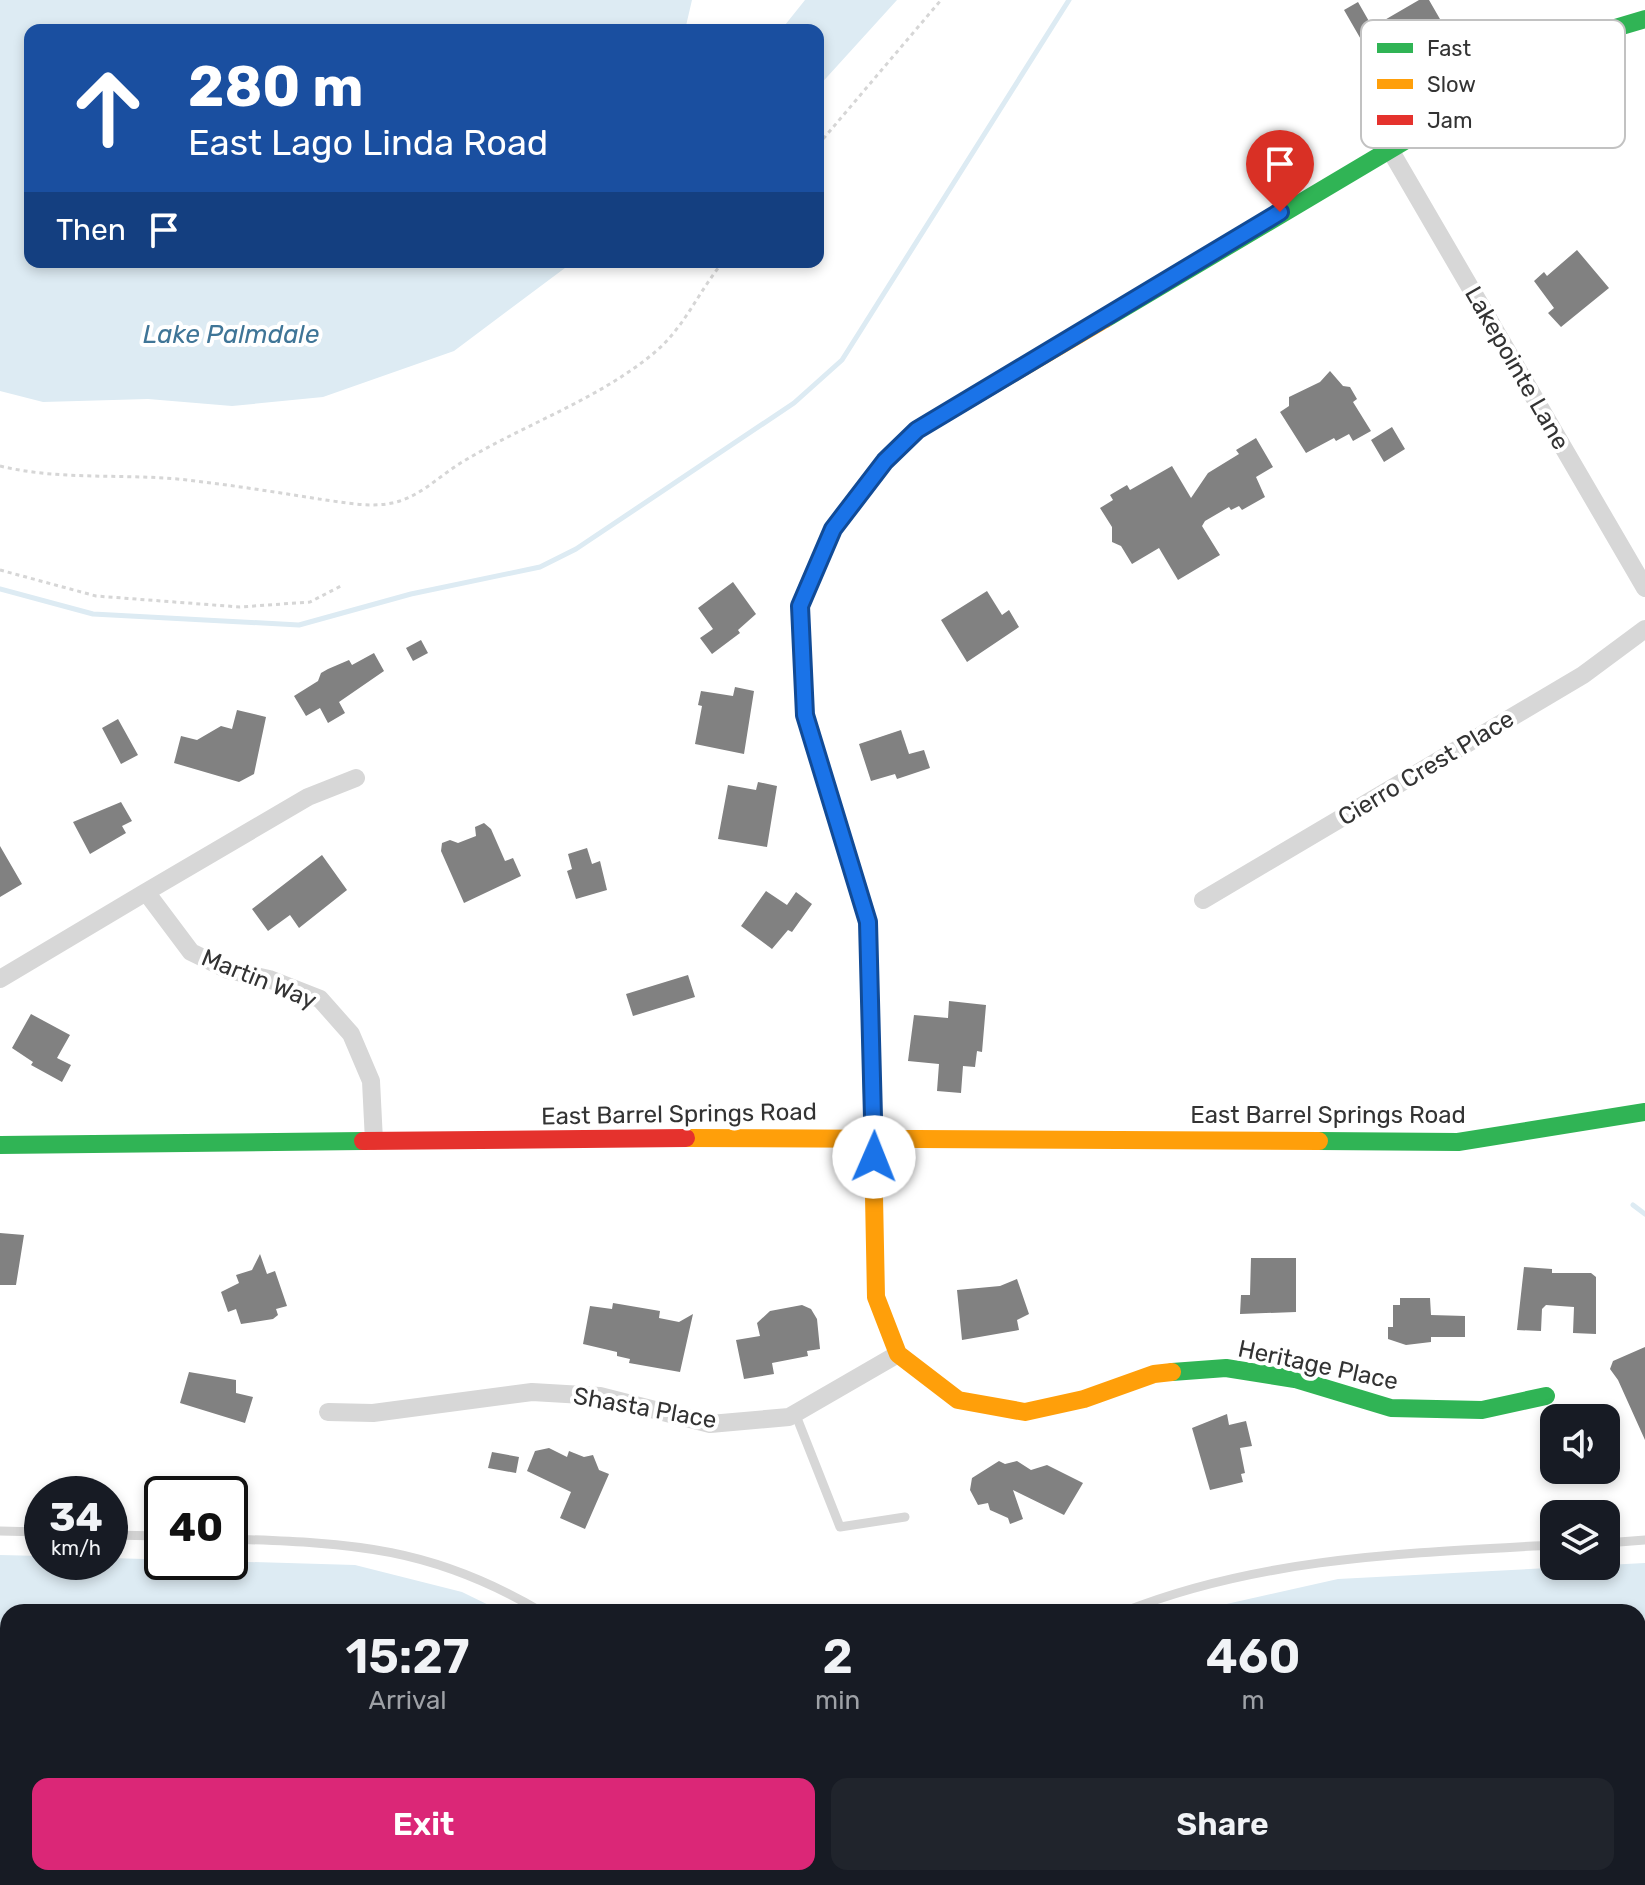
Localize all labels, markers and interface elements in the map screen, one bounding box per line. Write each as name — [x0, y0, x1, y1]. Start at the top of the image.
legend — [1361, 20, 1625, 148]
text: Fast — [1427, 35, 1472, 62]
text: 280 m — [188, 54, 364, 120]
icon: ahead — [56, 56, 160, 160]
text: Slow — [1427, 71, 1476, 98]
text: Jam — [1427, 107, 1473, 134]
text: East Lago Linda Road — [188, 121, 548, 164]
pin — [1246, 130, 1314, 212]
icon: arrive — [1258, 142, 1302, 186]
icon: arrive — [142, 208, 186, 252]
text: Then — [56, 212, 126, 248]
street label: Lakepointe Lane — [1459, 281, 1575, 455]
water label: Lake Palmdale — [143, 319, 320, 350]
street label: Cierro Crest Place — [1333, 705, 1519, 831]
street label: Martin Way — [197, 943, 321, 1015]
street label: East Barrel Springs Road — [541, 1098, 817, 1130]
street label: East Barrel Springs Road — [1190, 1101, 1466, 1129]
position arrow — [832, 1115, 916, 1199]
street label: Heritage Place — [1235, 1334, 1401, 1396]
street label: Shasta Place — [571, 1382, 719, 1434]
map controls — [1540, 1404, 1620, 1580]
button: sound — [1540, 1404, 1620, 1484]
speed limit sign: 40 — [144, 1476, 248, 1580]
text: 34 — [49, 1494, 103, 1541]
button: layers — [1540, 1500, 1620, 1580]
text: km/h — [51, 1536, 101, 1560]
text: 15:27 — [345, 1628, 470, 1685]
text: 2 — [822, 1628, 853, 1685]
text: 460 — [1206, 1628, 1300, 1685]
text: Arrival — [369, 1685, 447, 1716]
text: min — [815, 1685, 860, 1716]
text: m — [1242, 1685, 1265, 1716]
button: Exit — [32, 1778, 815, 1870]
button: Share — [831, 1778, 1614, 1870]

